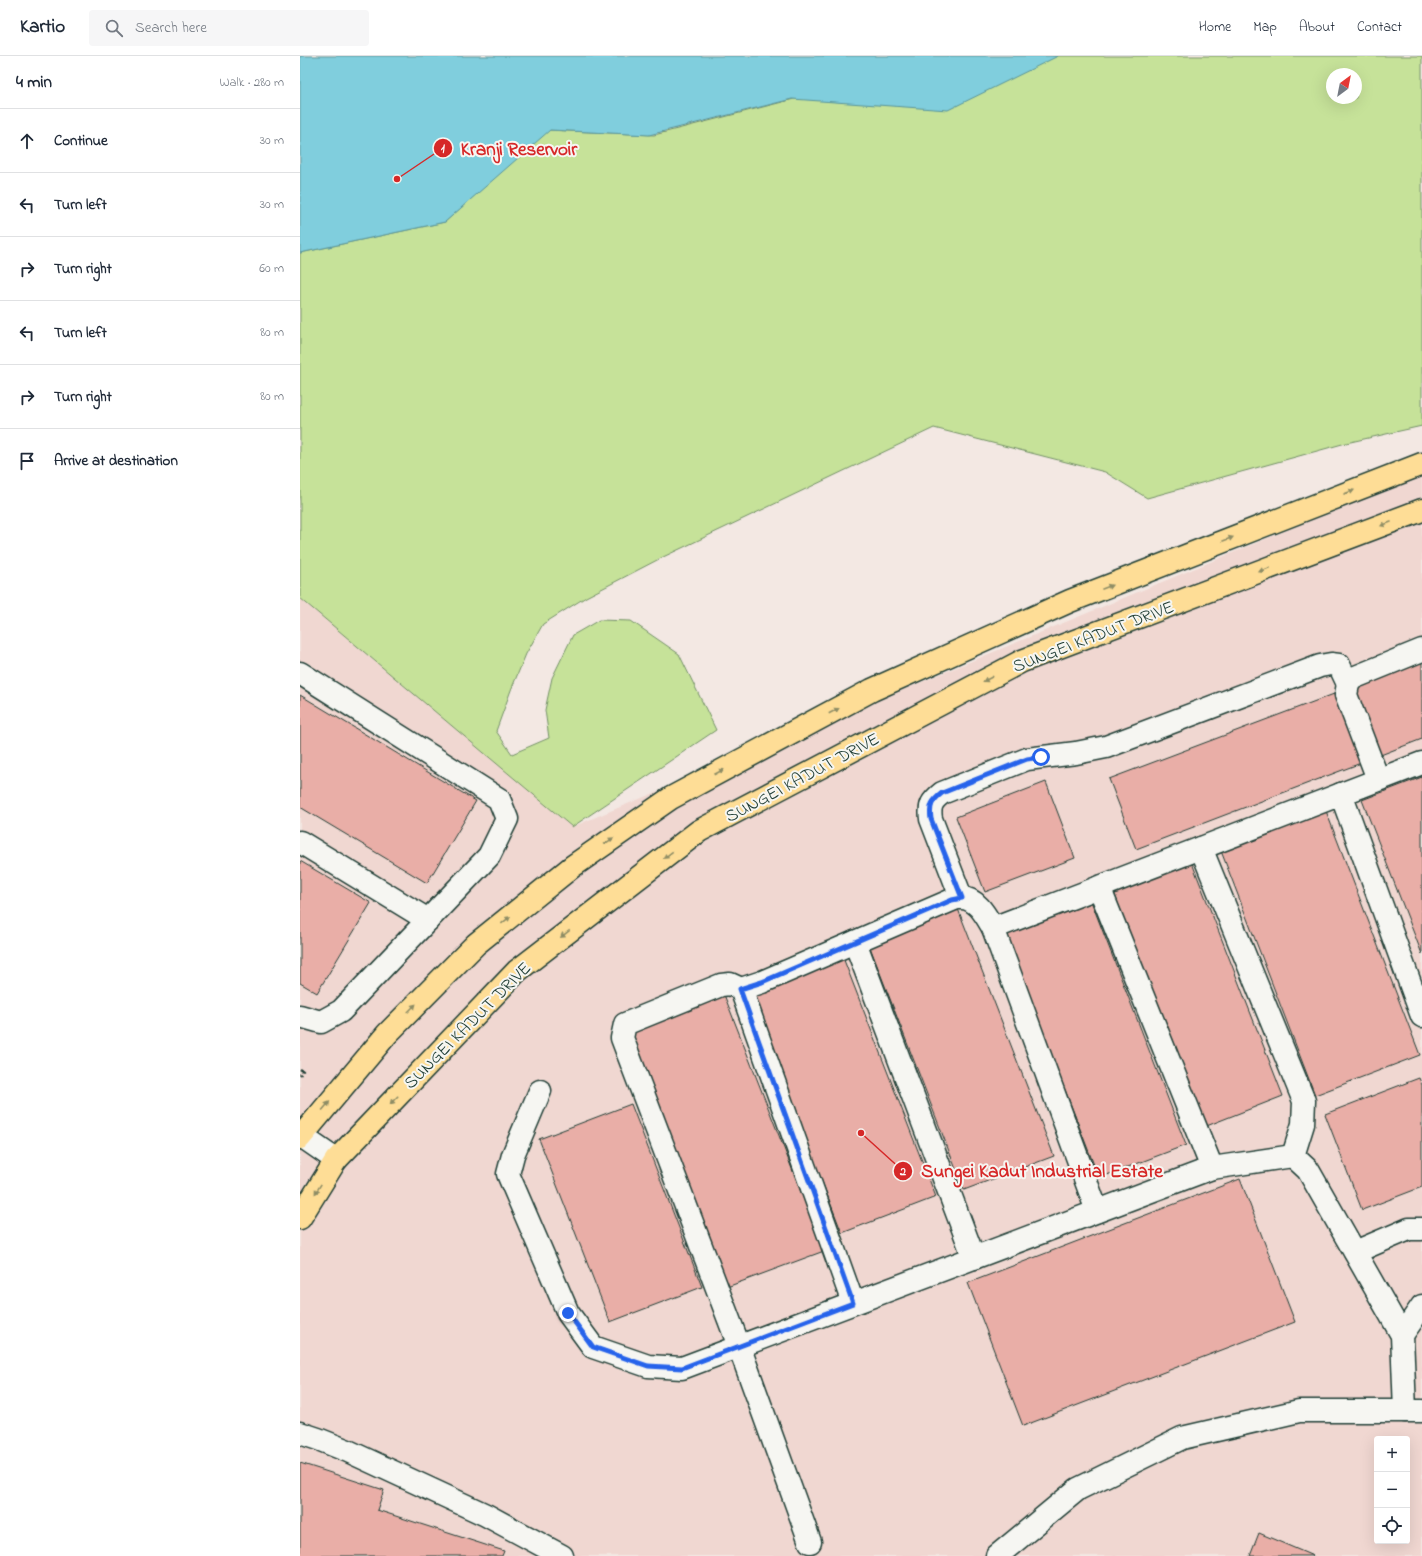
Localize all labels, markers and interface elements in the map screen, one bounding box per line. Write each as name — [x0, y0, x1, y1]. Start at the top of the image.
search box — [89, 10, 369, 46]
text: Kartio — [20, 14, 65, 41]
icon: search — [103, 17, 125, 39]
text: Search here — [135, 17, 207, 39]
text: Home — [1199, 17, 1231, 38]
text: Map — [1253, 17, 1277, 38]
text: About — [1299, 17, 1335, 38]
text: Contact — [1357, 17, 1402, 38]
north arrow — [1326, 68, 1362, 104]
text: 4 min — [16, 70, 52, 95]
text: Walk · 280 m — [219, 73, 284, 92]
icon: ahead — [16, 130, 38, 152]
text: Continue — [54, 130, 108, 152]
text: 30 m — [260, 131, 284, 150]
callout: Kranji Reservoir — [433, 133, 586, 164]
text: Kranji Reservoir — [461, 137, 578, 164]
text: 1 — [441, 140, 445, 158]
icon: left — [16, 194, 38, 216]
text: Turn left — [54, 194, 107, 216]
text: 30 m — [260, 195, 284, 214]
icon: right — [16, 258, 38, 280]
text: Turn right — [54, 258, 112, 280]
text: 60 m — [259, 259, 284, 278]
icon: left — [16, 322, 38, 344]
text: Turn left — [54, 322, 107, 344]
text: 80 m — [260, 323, 284, 342]
icon: right — [16, 386, 38, 408]
text: Turn right — [54, 386, 112, 408]
text: 80 m — [260, 387, 284, 406]
icon: arrive — [16, 450, 38, 472]
text: Arrive at destination — [54, 450, 178, 472]
one-way arrow — [1344, 489, 1356, 495]
one-way arrow — [1379, 521, 1391, 527]
one-way arrow — [1222, 536, 1234, 542]
one-way arrow — [1257, 567, 1269, 573]
one-way arrow — [1101, 583, 1113, 589]
street label: SUNGEI KADUT DRIVE — [1009, 595, 1178, 681]
one-way arrow — [982, 676, 994, 683]
one-way arrow — [828, 707, 840, 714]
street label: SUNGEI KADUT DRIVE — [721, 727, 885, 830]
route start — [1032, 748, 1050, 766]
one-way arrow — [714, 769, 725, 776]
one-way arrow — [604, 837, 614, 845]
one-way arrow — [662, 851, 673, 859]
one-way arrow — [500, 915, 511, 924]
one-way arrow — [559, 930, 570, 938]
street label: SUNGEI KADUT DRIVE — [399, 957, 538, 1096]
one-way arrow — [407, 1004, 417, 1013]
one-way arrow — [389, 1095, 398, 1105]
one-way arrow — [322, 1101, 331, 1111]
callout: Sungei Kadut Industrial Estate — [893, 1155, 1170, 1186]
text: Sungei Kadut Industrial Estate — [921, 1159, 1163, 1188]
text: 2 — [899, 1163, 906, 1181]
one-way arrow — [314, 1184, 322, 1194]
route end — [559, 1304, 577, 1322]
map controls — [1374, 1436, 1410, 1544]
button: + — [1374, 1436, 1410, 1472]
button: − — [1374, 1472, 1410, 1508]
button: locate — [1374, 1508, 1410, 1544]

